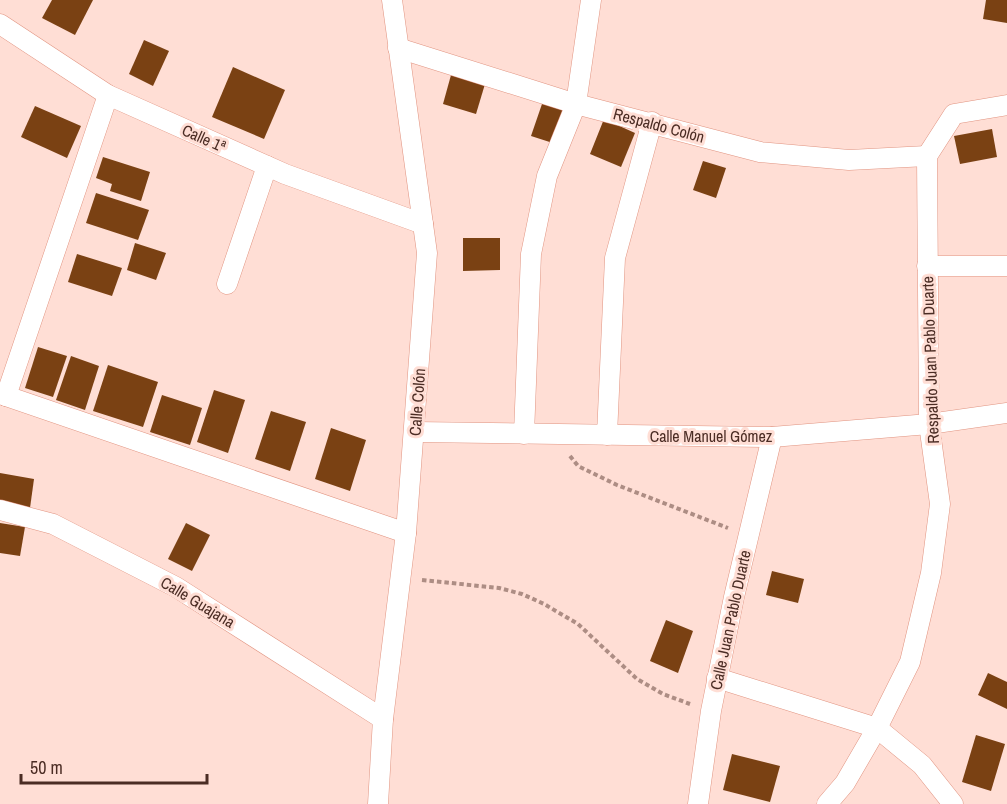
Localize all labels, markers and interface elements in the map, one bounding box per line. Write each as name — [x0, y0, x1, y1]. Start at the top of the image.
street label: Respaldo Colón — [611, 102, 707, 148]
street label: Calle 1ª — [179, 119, 229, 157]
street label: Respaldo Juan Pablo Duarte — [916, 276, 944, 444]
street label: Calle Colón — [404, 367, 430, 437]
street label: Calle Manuel Gómez — [650, 425, 773, 447]
street label: Calle Juan Pablo Duarte — [704, 548, 756, 692]
street label: Calle Guajana — [157, 571, 240, 633]
scale bar — [21, 747, 207, 785]
text: 50 m — [30, 755, 63, 780]

